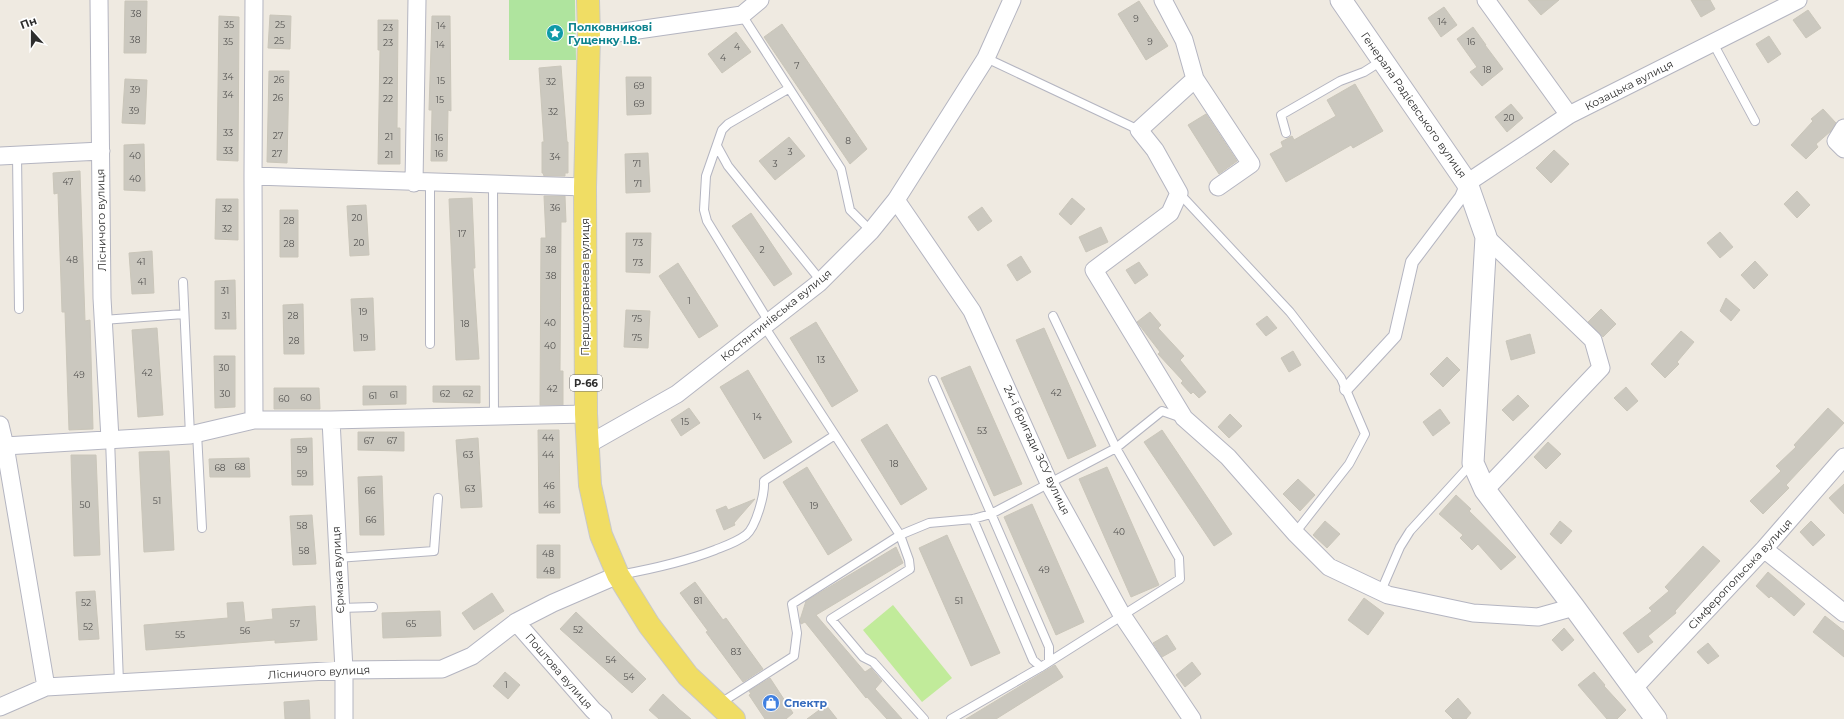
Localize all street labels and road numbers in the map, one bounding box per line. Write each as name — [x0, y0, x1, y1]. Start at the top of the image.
street label: Генерала Радієвського вулиця — [1358, 29, 1470, 181]
street label: Козацька вулиця — [1582, 57, 1676, 113]
street label: Лісничого вулиця — [93, 169, 109, 271]
street label: Першотравнева вулиця — [578, 218, 592, 356]
street label: Костянтинівська вулиця — [718, 266, 834, 364]
road number: Р-66 — [570, 375, 602, 391]
street label: 24-ї бригади ЗСУ вулиця — [1001, 383, 1073, 517]
street label: Сімферопольська вулиця — [1685, 516, 1795, 632]
street label: Єрмака вулиця — [329, 526, 347, 614]
street label: Поштова вулиця — [522, 630, 596, 712]
street label: Лісничого вулиця — [267, 662, 371, 682]

